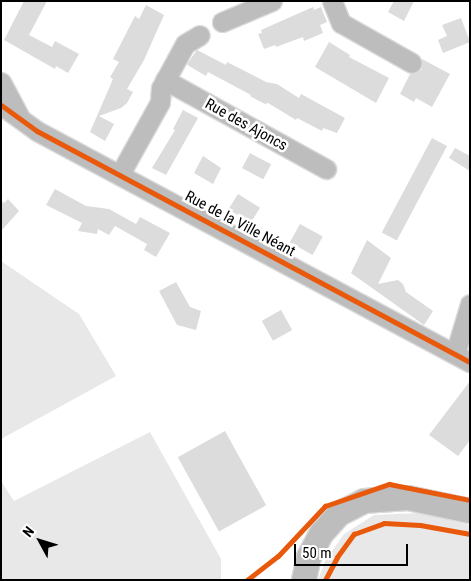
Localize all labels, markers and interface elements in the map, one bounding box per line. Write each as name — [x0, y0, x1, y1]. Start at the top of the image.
street label: Rue des Ajoncs — [202, 95, 290, 155]
street label: Rue de la Ville Néant — [182, 187, 298, 261]
north arrow — [15, 516, 65, 566]
text: N — [19, 523, 37, 540]
scale bar — [296, 534, 410, 566]
text: 50 m — [302, 544, 332, 562]

